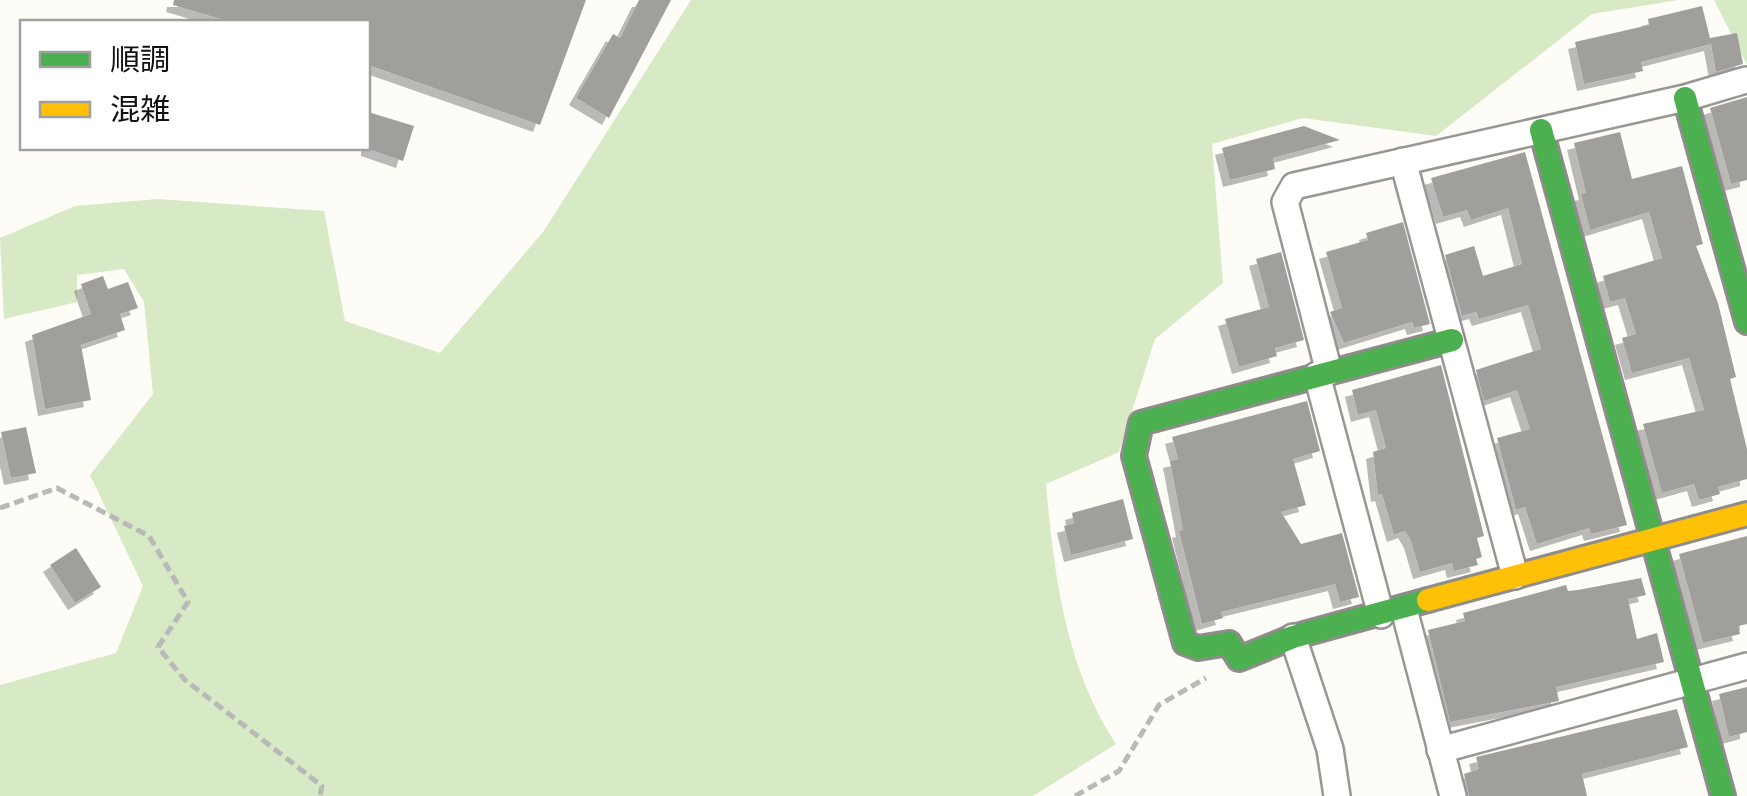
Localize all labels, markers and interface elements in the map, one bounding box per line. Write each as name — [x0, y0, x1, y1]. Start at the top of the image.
legend — [20, 20, 370, 150]
text: 順調 — [110, 41, 170, 78]
text: 混雑 — [110, 91, 170, 128]

